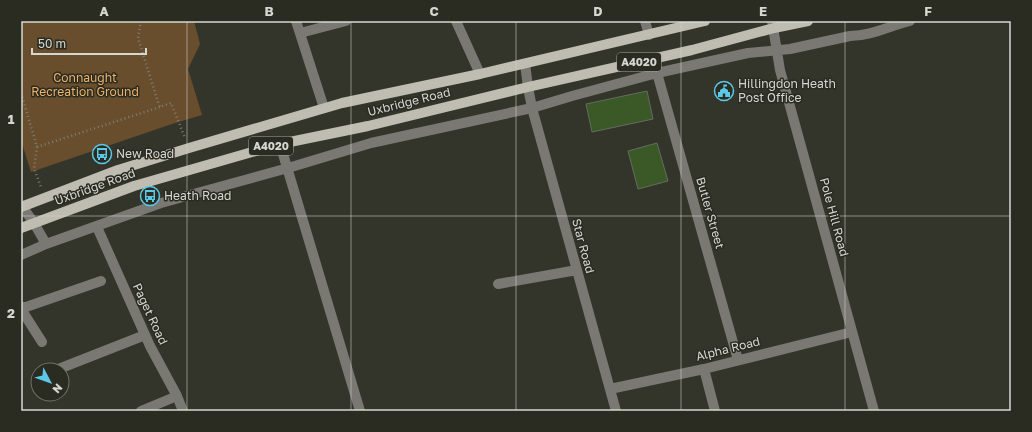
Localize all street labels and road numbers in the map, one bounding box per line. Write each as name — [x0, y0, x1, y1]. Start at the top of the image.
road number: A4020 — [617, 53, 661, 71]
street label: Uxbridge Road — [366, 84, 452, 119]
road number: A4020 — [249, 137, 293, 155]
street label: Uxbridge Road — [52, 165, 137, 208]
street label: Butler Street — [693, 175, 728, 251]
street label: Pole Hill Road — [817, 176, 852, 258]
street label: Star Road — [569, 217, 598, 275]
street label: Paget Road — [130, 281, 171, 347]
street label: Alpha Road — [694, 333, 762, 364]

